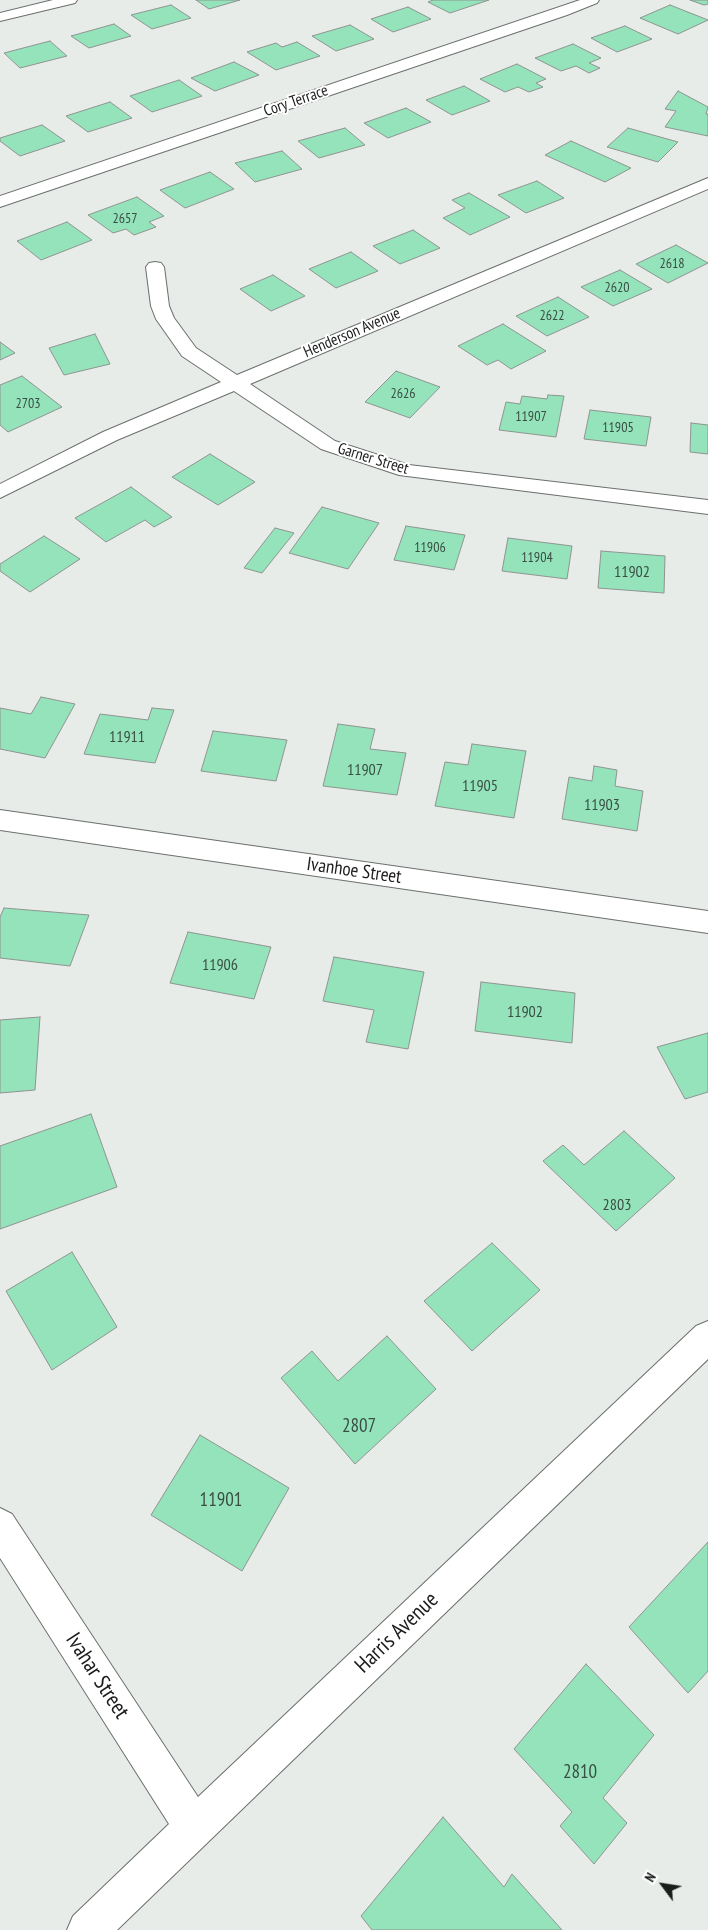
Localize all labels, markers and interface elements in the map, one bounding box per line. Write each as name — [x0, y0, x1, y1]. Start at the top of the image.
street label: Cory Terrace — [261, 81, 331, 121]
house number: 2657 — [112, 211, 138, 227]
house number: 2618 — [659, 256, 685, 272]
house number: 2620 — [604, 280, 630, 296]
street label: Henderson Avenue — [301, 304, 403, 362]
house number: 2622 — [539, 308, 565, 324]
house number: 2626 — [390, 386, 416, 402]
house number: 2703 — [15, 396, 41, 412]
house number: 11907 — [515, 409, 547, 425]
house number: 11905 — [602, 420, 634, 436]
street label: Garner Street — [335, 439, 411, 479]
house number: 11906 — [414, 540, 446, 556]
house number: 11904 — [521, 550, 553, 566]
house number: 11902 — [614, 562, 650, 582]
house number: 11911 — [109, 727, 145, 747]
house number: 11907 — [347, 760, 383, 780]
house number: 11905 — [462, 776, 498, 796]
house number: 11903 — [584, 795, 620, 815]
street label: Ivanhoe Street — [305, 853, 403, 889]
house number: 11906 — [202, 955, 238, 975]
house number: 11902 — [507, 1002, 543, 1022]
house number: 2803 — [603, 1195, 631, 1215]
house number: 2807 — [342, 1416, 376, 1438]
house number: 11901 — [200, 1490, 242, 1512]
street label: Harris Avenue — [350, 1587, 444, 1679]
street label: Ivahar Street — [59, 1628, 135, 1724]
house number: 2810 — [563, 1762, 597, 1784]
north arrow — [638, 1860, 688, 1910]
text: N — [640, 1869, 660, 1885]

